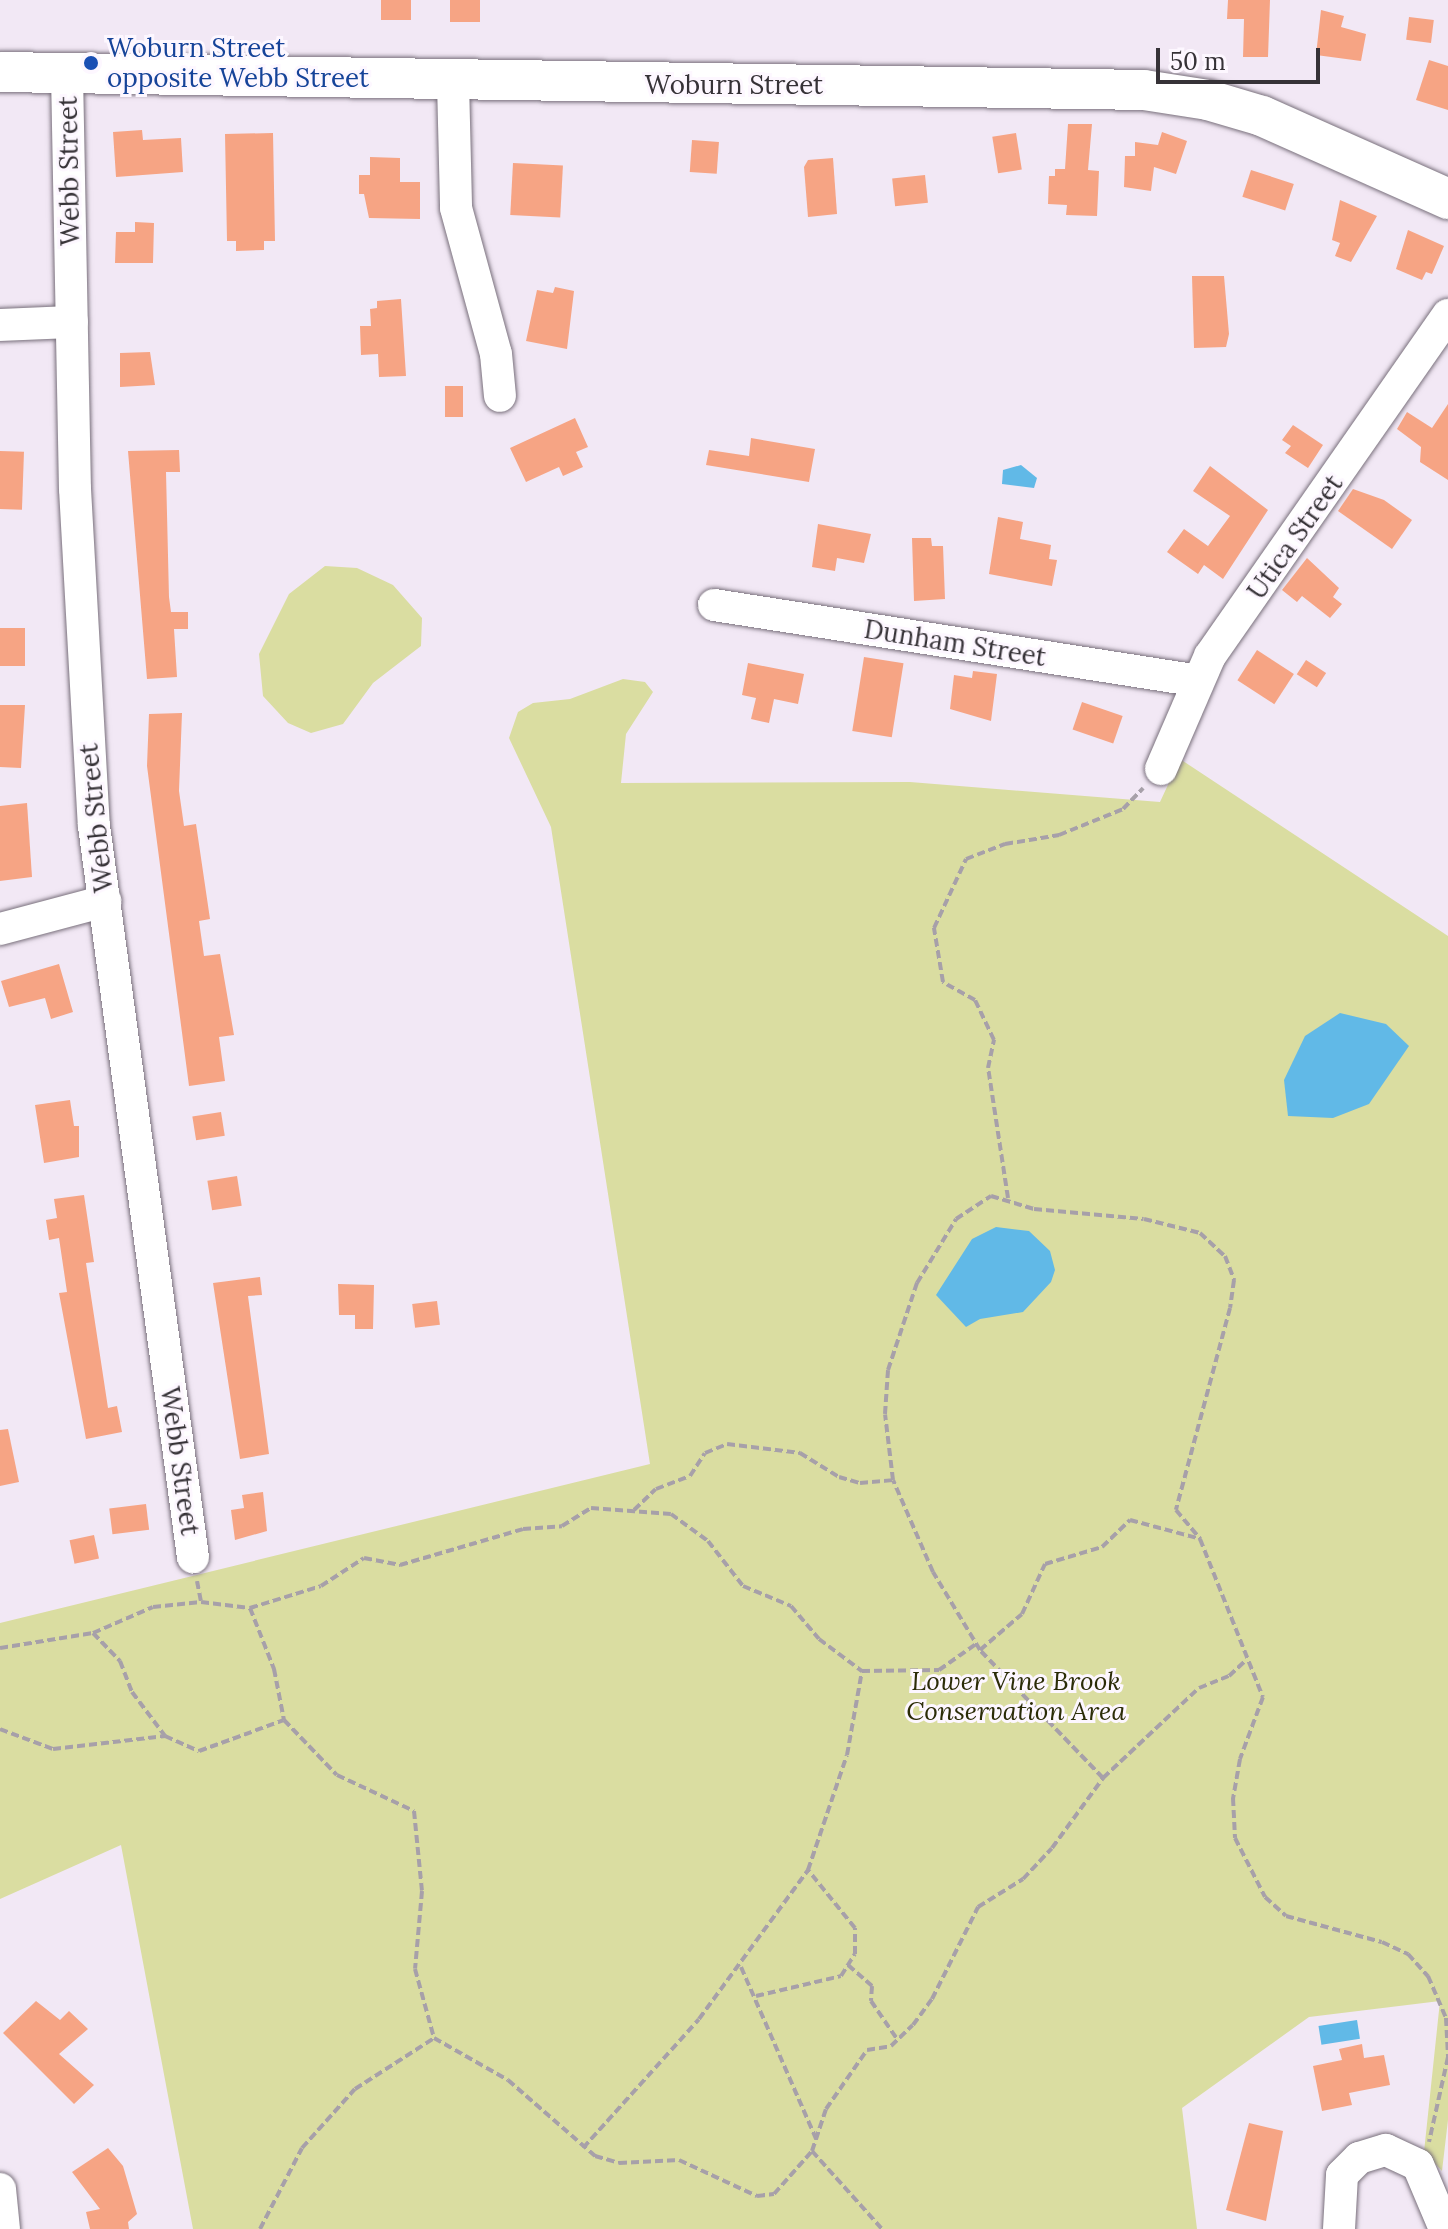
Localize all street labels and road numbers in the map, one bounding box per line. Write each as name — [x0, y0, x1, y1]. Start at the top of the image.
street label: Woburn Street — [645, 69, 823, 101]
street label: Webb Street — [52, 96, 86, 246]
street label: Utica Street — [1241, 469, 1349, 605]
street label: Dunham Street — [862, 613, 1048, 673]
street label: Webb Street — [73, 742, 119, 894]
street label: Webb Street — [154, 1385, 206, 1537]

